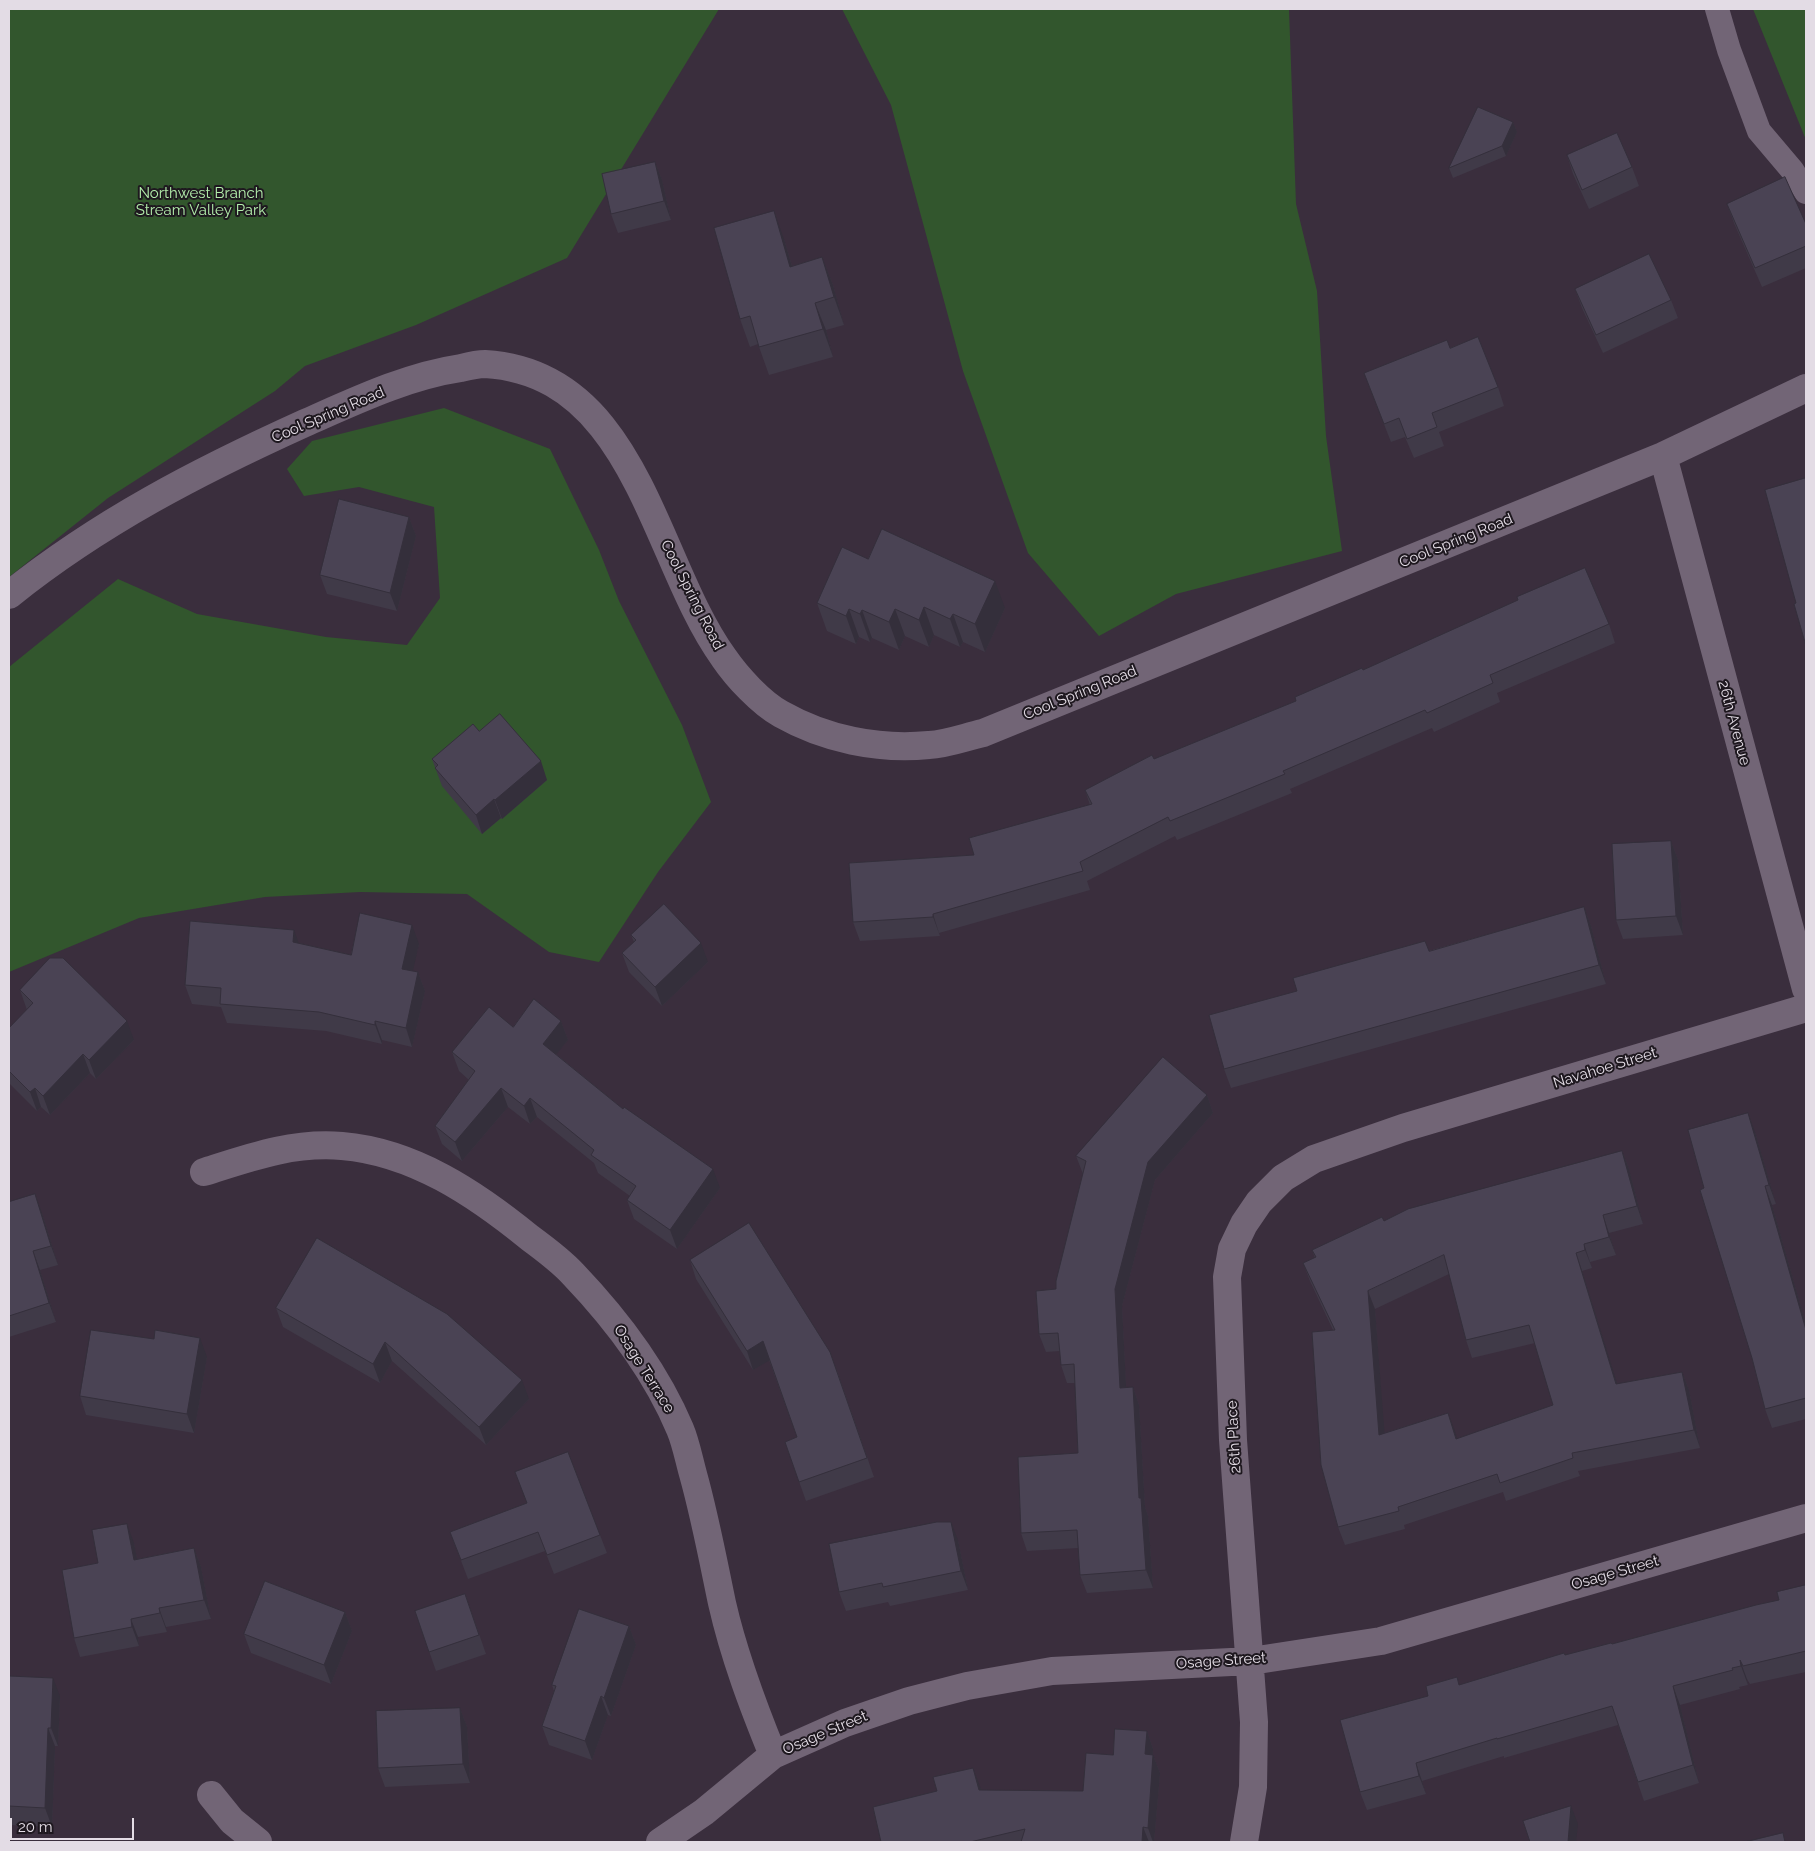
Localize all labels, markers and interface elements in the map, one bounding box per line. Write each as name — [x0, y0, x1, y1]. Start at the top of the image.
park label: Northwest Branch Stream Valley Park — [136, 184, 266, 219]
street label: Cool Spring Road — [269, 383, 387, 447]
street label: Cool Spring Road — [1397, 510, 1515, 572]
street label: Cool Spring Road — [657, 537, 727, 653]
street label: Cool Spring Road — [1021, 662, 1139, 724]
street label: 26th Avenue — [1714, 679, 1754, 767]
street label: Navahoe Street — [1551, 1044, 1659, 1092]
street label: Osage Terrace — [610, 1322, 678, 1416]
street label: 26th Place — [1223, 1400, 1245, 1474]
street label: Osage Street — [1569, 1552, 1661, 1594]
street label: Osage Street — [1175, 1649, 1267, 1673]
street label: Osage Street — [780, 1707, 870, 1759]
scale bar — [12, 1808, 136, 1840]
text: 20 m — [18, 1818, 53, 1836]

